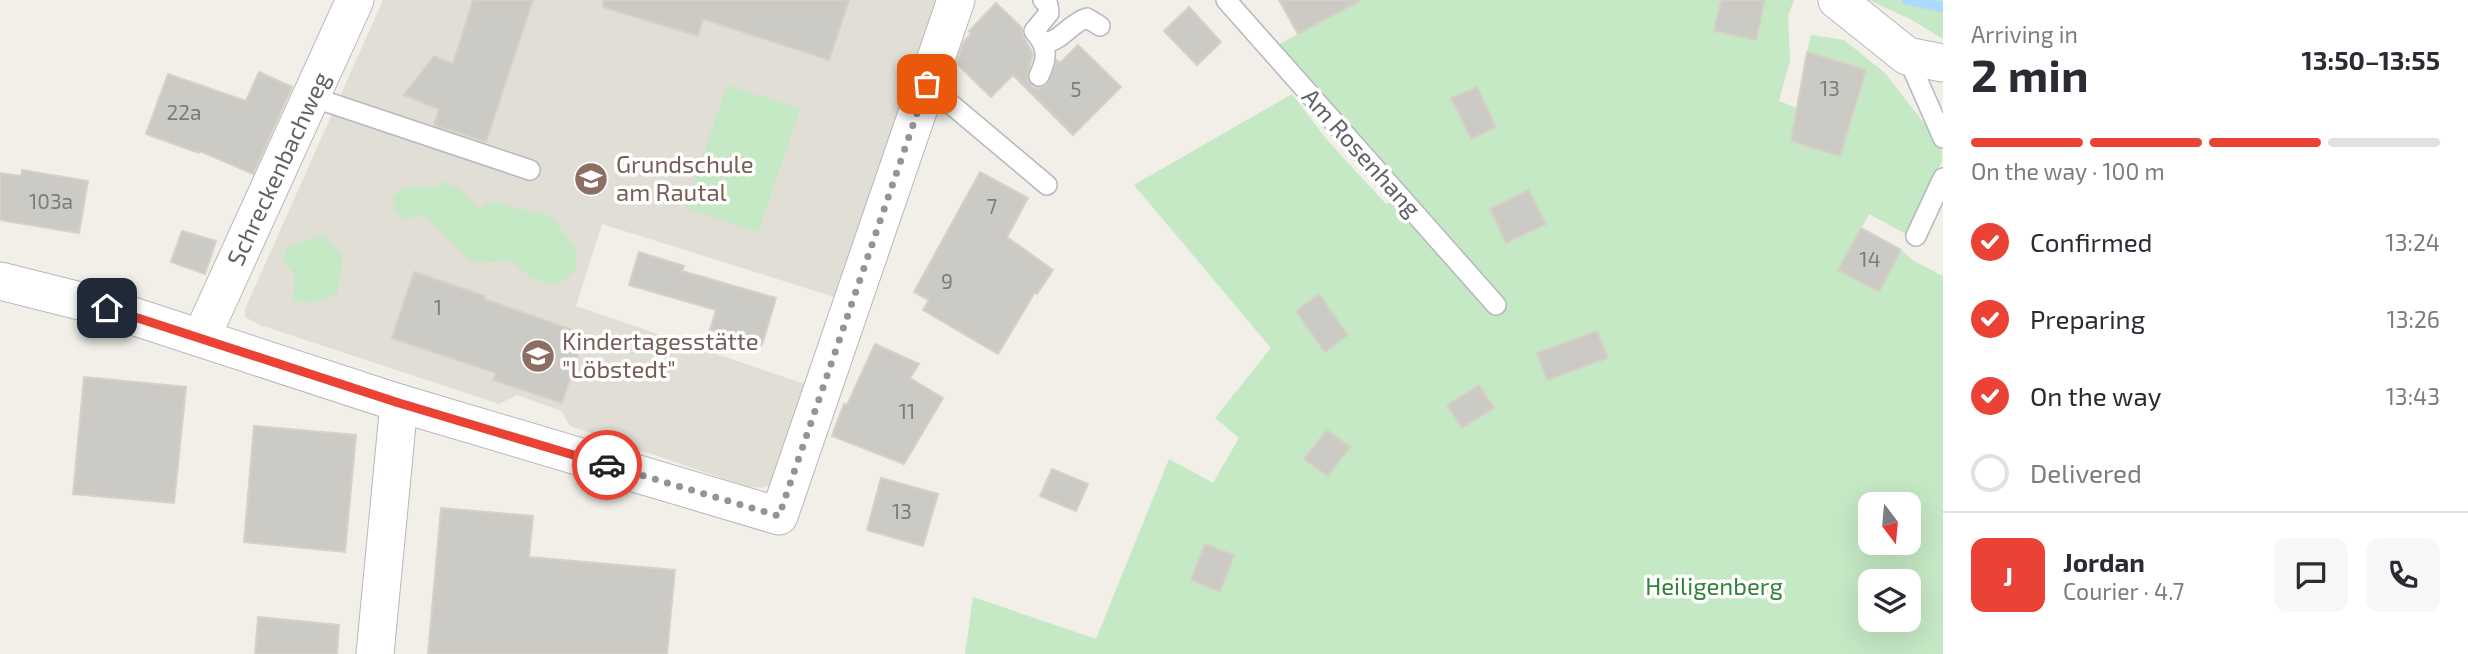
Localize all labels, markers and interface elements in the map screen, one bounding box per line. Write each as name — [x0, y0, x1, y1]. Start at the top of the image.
text: Arriving in — [1971, 20, 2078, 48]
text: 13:50–13:55 — [2301, 44, 2440, 75]
text: 2 min — [1971, 46, 2089, 101]
pin — [897, 54, 957, 114]
icon: bag — [908, 65, 946, 103]
street label: Schreckenbachweg — [220, 67, 335, 270]
house number: 13 — [1820, 75, 1840, 100]
house number: 5 — [1070, 76, 1082, 101]
street label: Am Rosenhang — [1297, 82, 1427, 222]
house number: 22a — [166, 99, 202, 124]
place label: Grundschule am Rautal — [616, 149, 754, 206]
text: On the way · 100 m — [1971, 157, 2165, 185]
school or university icon: Grundschule am Rautal — [572, 160, 610, 198]
house number: 103a — [29, 188, 73, 213]
house number: 7 — [987, 193, 998, 218]
icon: check — [1971, 223, 2009, 261]
text: Confirmed — [2030, 226, 2153, 257]
text: 13:24 — [2386, 228, 2440, 256]
house number: 14 — [1859, 246, 1881, 271]
house number: 9 — [941, 268, 953, 293]
pin — [77, 278, 137, 338]
icon: home — [88, 289, 126, 327]
house number: 1 — [434, 294, 442, 319]
icon: check — [1971, 300, 2009, 338]
text: Preparing — [2030, 303, 2145, 334]
text: 13:26 — [2387, 305, 2440, 333]
place label: Kindertagesstätte "Löbstedt" — [562, 326, 759, 383]
school or university icon: Kindertagesstätte "Löbstedt" — [519, 337, 557, 375]
icon: check — [1971, 377, 2009, 415]
text: On the way — [2030, 380, 2161, 411]
text: 13:43 — [2386, 382, 2440, 410]
house number: 11 — [899, 398, 915, 423]
courier — [572, 430, 642, 500]
icon: car — [588, 446, 626, 484]
text: Delivered — [2030, 457, 2142, 488]
north arrow — [1858, 492, 1922, 555]
map controls — [1858, 492, 1921, 632]
house number: 13 — [892, 498, 912, 523]
button: chat — [2274, 538, 2348, 612]
button: phone — [2366, 538, 2440, 612]
text: Jordan — [2063, 546, 2145, 577]
text: J — [2003, 560, 2013, 591]
button: layers — [1858, 569, 1921, 632]
park label: Heiligenberg — [1645, 571, 1783, 600]
text: Courier · 4.7 — [2063, 577, 2184, 605]

